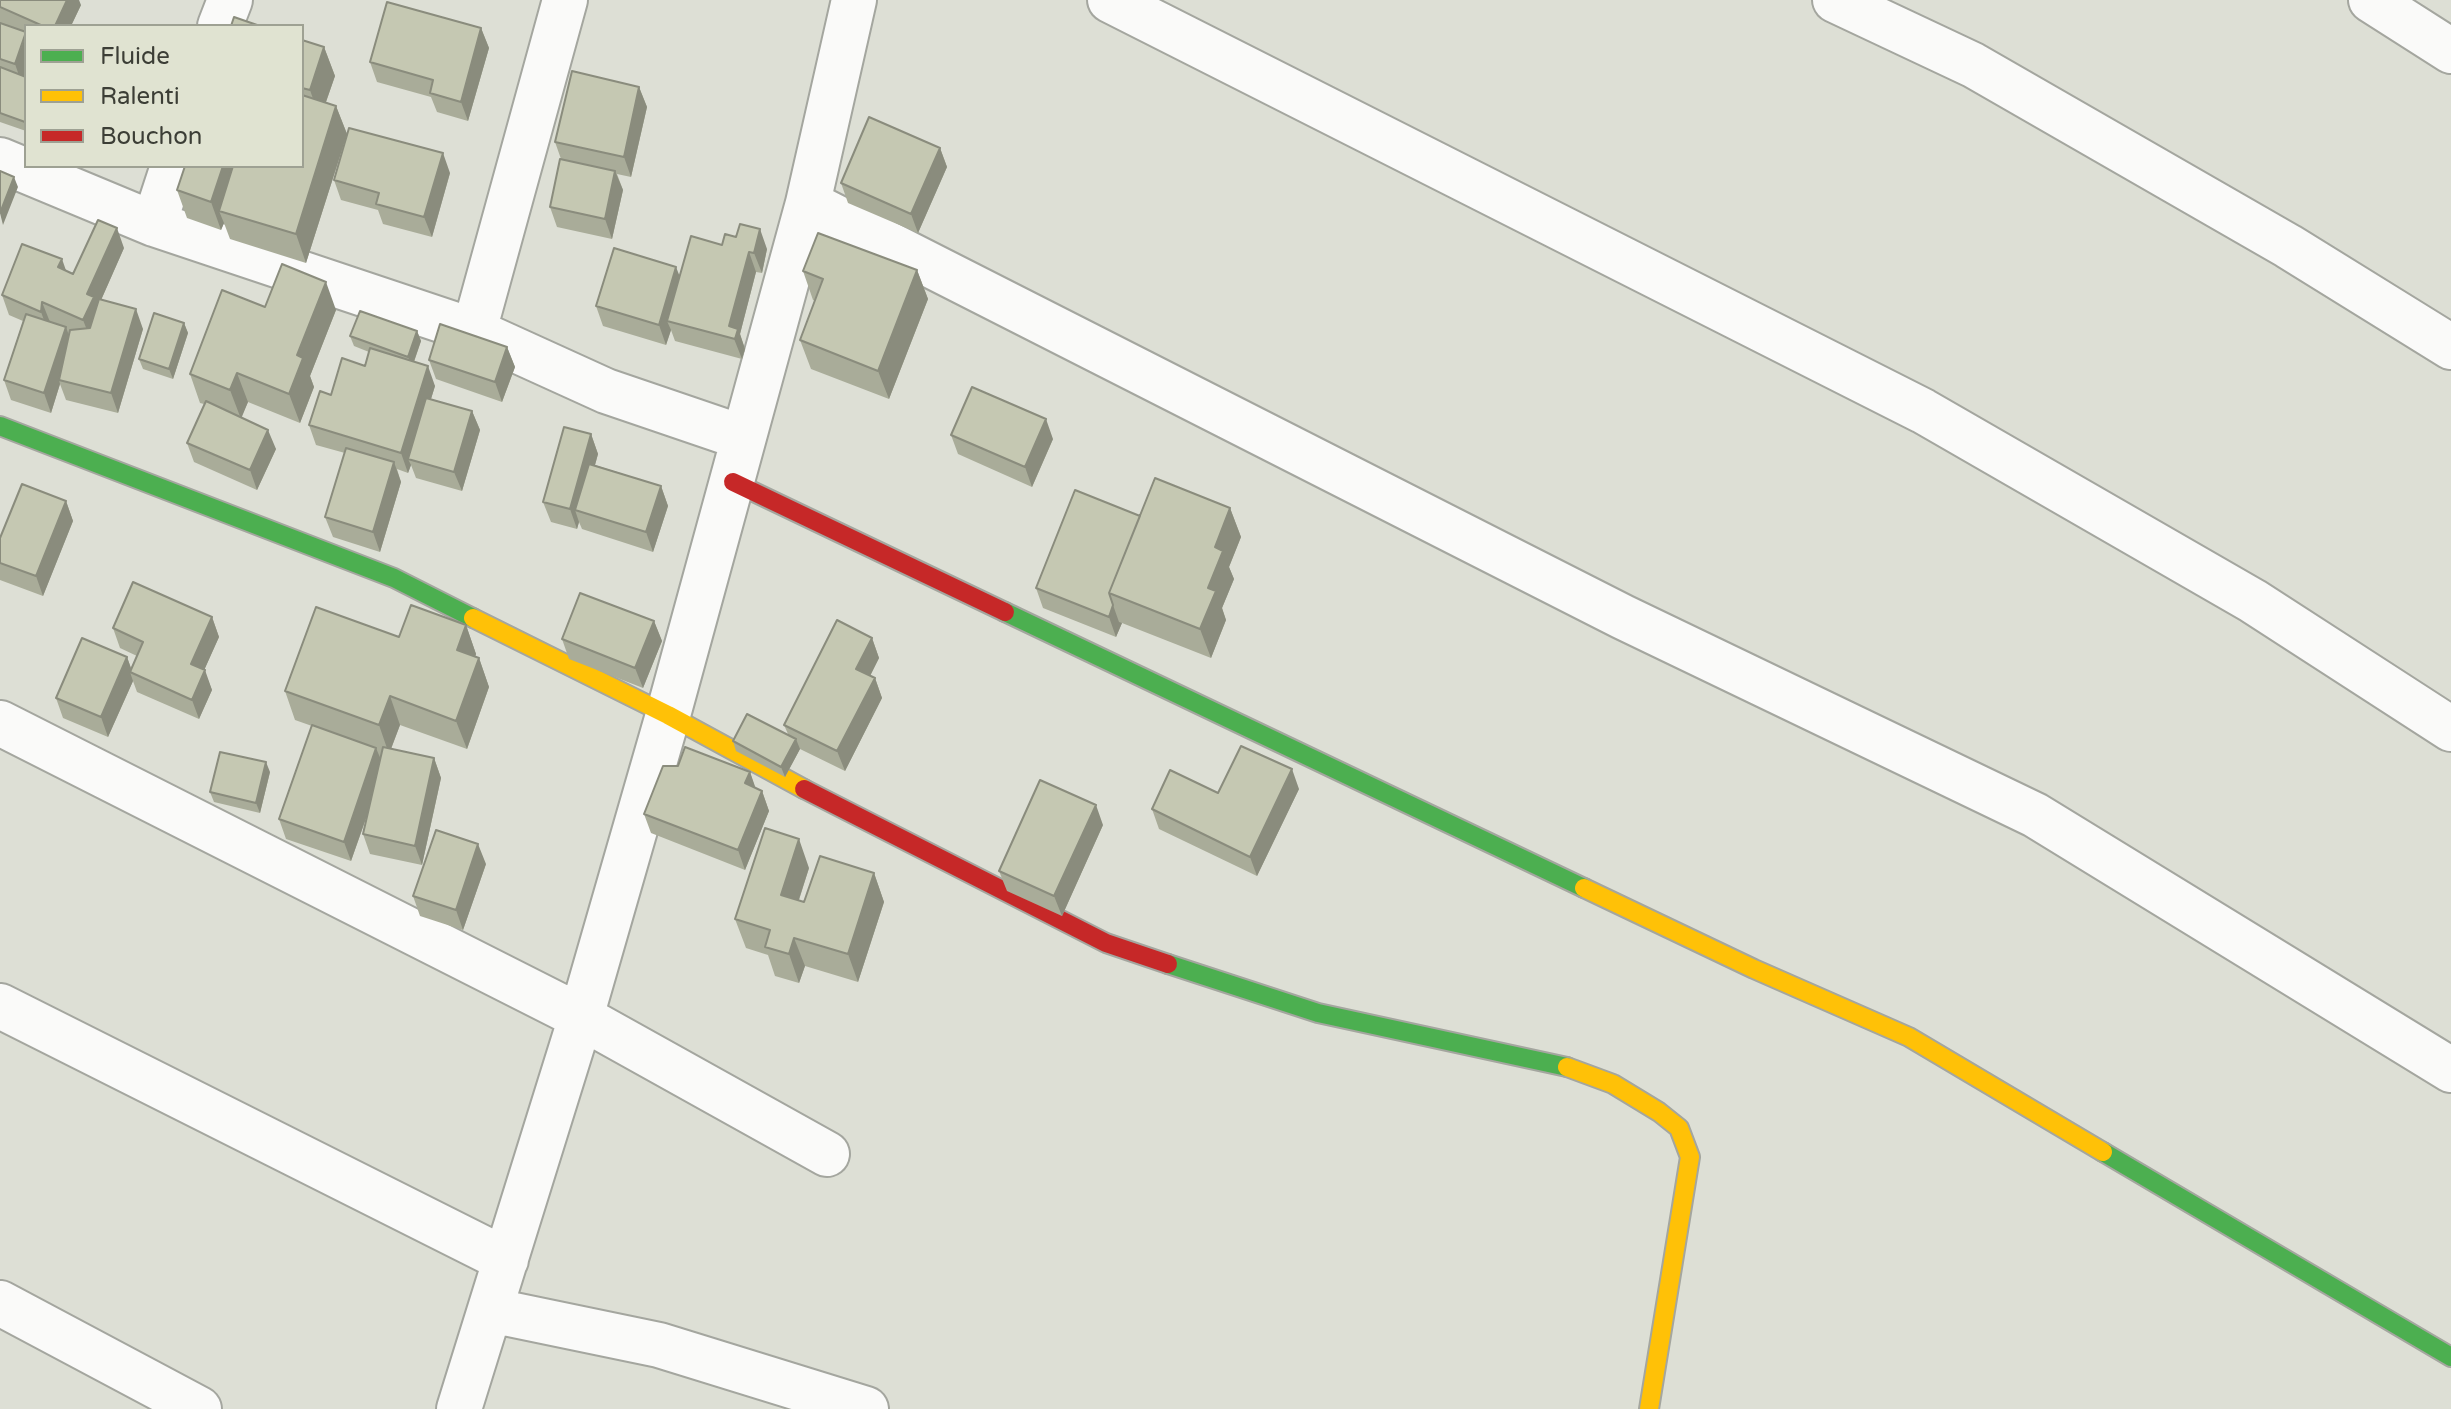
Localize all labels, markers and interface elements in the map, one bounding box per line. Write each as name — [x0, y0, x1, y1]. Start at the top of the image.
legend — [24, 24, 304, 168]
text: Fluide — [100, 42, 170, 71]
text: Ralenti — [100, 82, 180, 111]
text: Bouchon — [100, 122, 202, 151]

